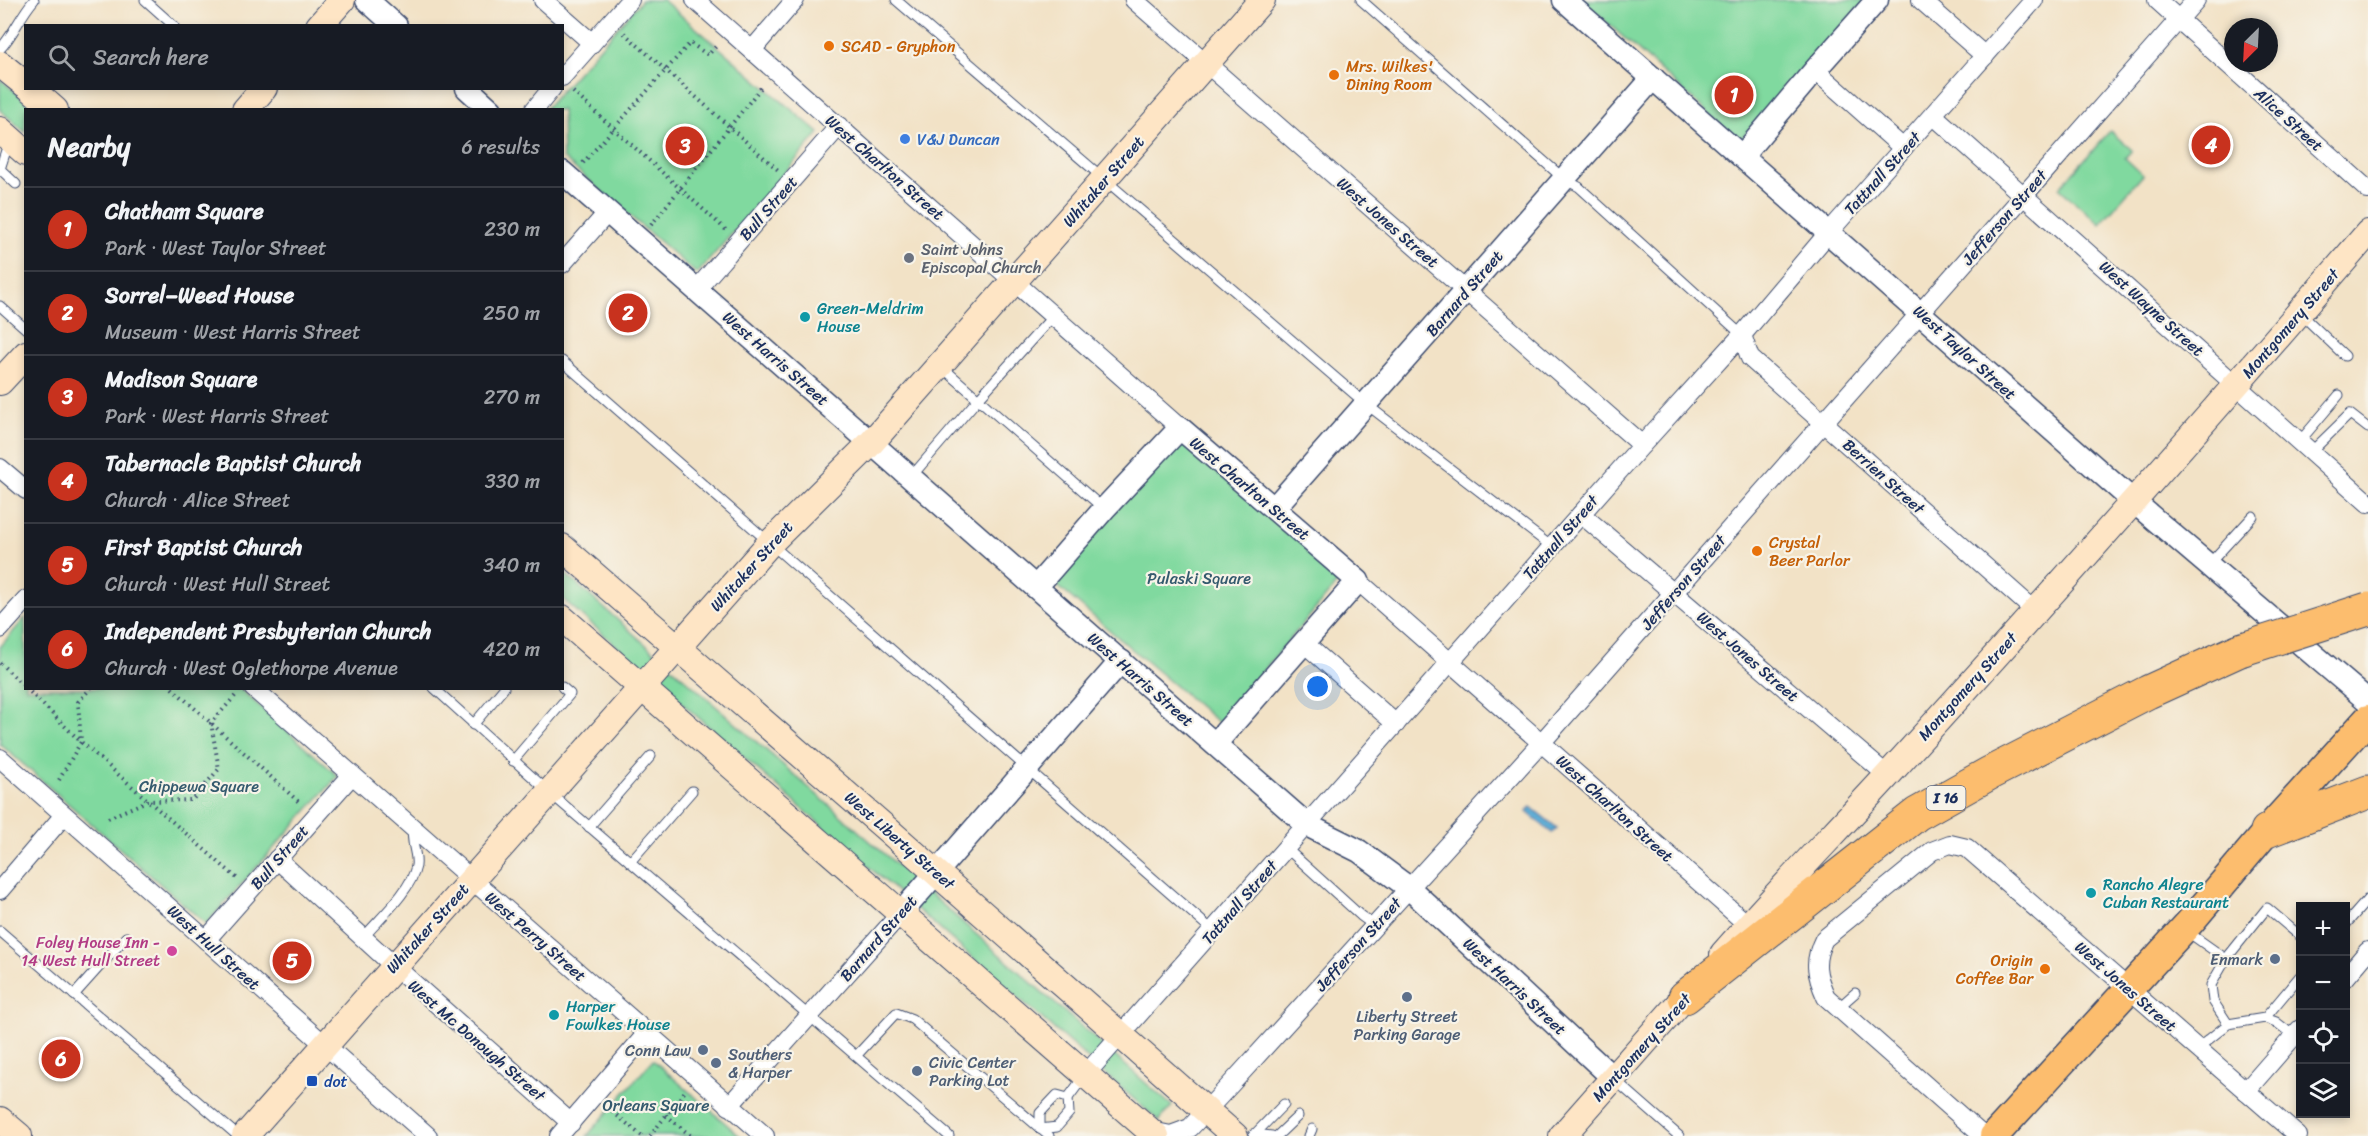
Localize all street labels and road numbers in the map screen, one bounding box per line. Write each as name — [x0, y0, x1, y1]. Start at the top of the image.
street label: Alice Street — [2246, 79, 2330, 159]
street label: West Charlton Street — [818, 107, 951, 228]
street label: Tattnall Street — [1836, 124, 1929, 222]
street label: Whitaker Street — [1055, 129, 1152, 234]
street label: Jefferson Street — [1954, 162, 2055, 273]
street label: Bull Street — [732, 169, 805, 247]
street label: West Jones Street — [1330, 169, 1446, 275]
street label: Barnard Street — [1418, 243, 1511, 343]
street label: West Wayne Street — [2092, 253, 2211, 364]
street label: Montgomery Street — [2234, 261, 2347, 385]
street label: West Taylor Street — [1906, 297, 2023, 407]
street label: West Harris Street — [716, 303, 836, 413]
street label: West Charlton Street — [1183, 429, 1317, 548]
street label: Berrien Street — [1836, 431, 1932, 522]
street label: Tattnall Street — [1515, 488, 1606, 587]
street label: Whitaker Street — [702, 514, 800, 618]
street label: Jefferson Street — [1633, 527, 1734, 638]
street label: West Jones Street — [1690, 603, 1806, 709]
street label: West Harris Street — [1081, 624, 1201, 734]
street label: Montgomery Street — [1910, 625, 2025, 747]
street label: West Charlton Street — [1549, 747, 1680, 870]
street label: West Liberty Street — [838, 784, 962, 897]
road number: I 16 — [1926, 786, 1966, 810]
street label: Bull Street — [243, 818, 316, 896]
street label: Tattnall Street — [1194, 853, 1285, 952]
street label: Whitaker Street — [378, 876, 476, 980]
street label: West Perry Street — [478, 884, 593, 989]
street label: Barnard Street — [832, 888, 925, 988]
street label: Jefferson Street — [1307, 890, 1409, 999]
street label: West Hull Street — [160, 897, 267, 998]
street label: West Harris Street — [1456, 930, 1574, 1043]
street label: West Jones Street — [2068, 933, 2184, 1039]
street label: West Mc Donough Street — [401, 972, 553, 1109]
street label: Montgomery Street — [1584, 986, 1699, 1108]

